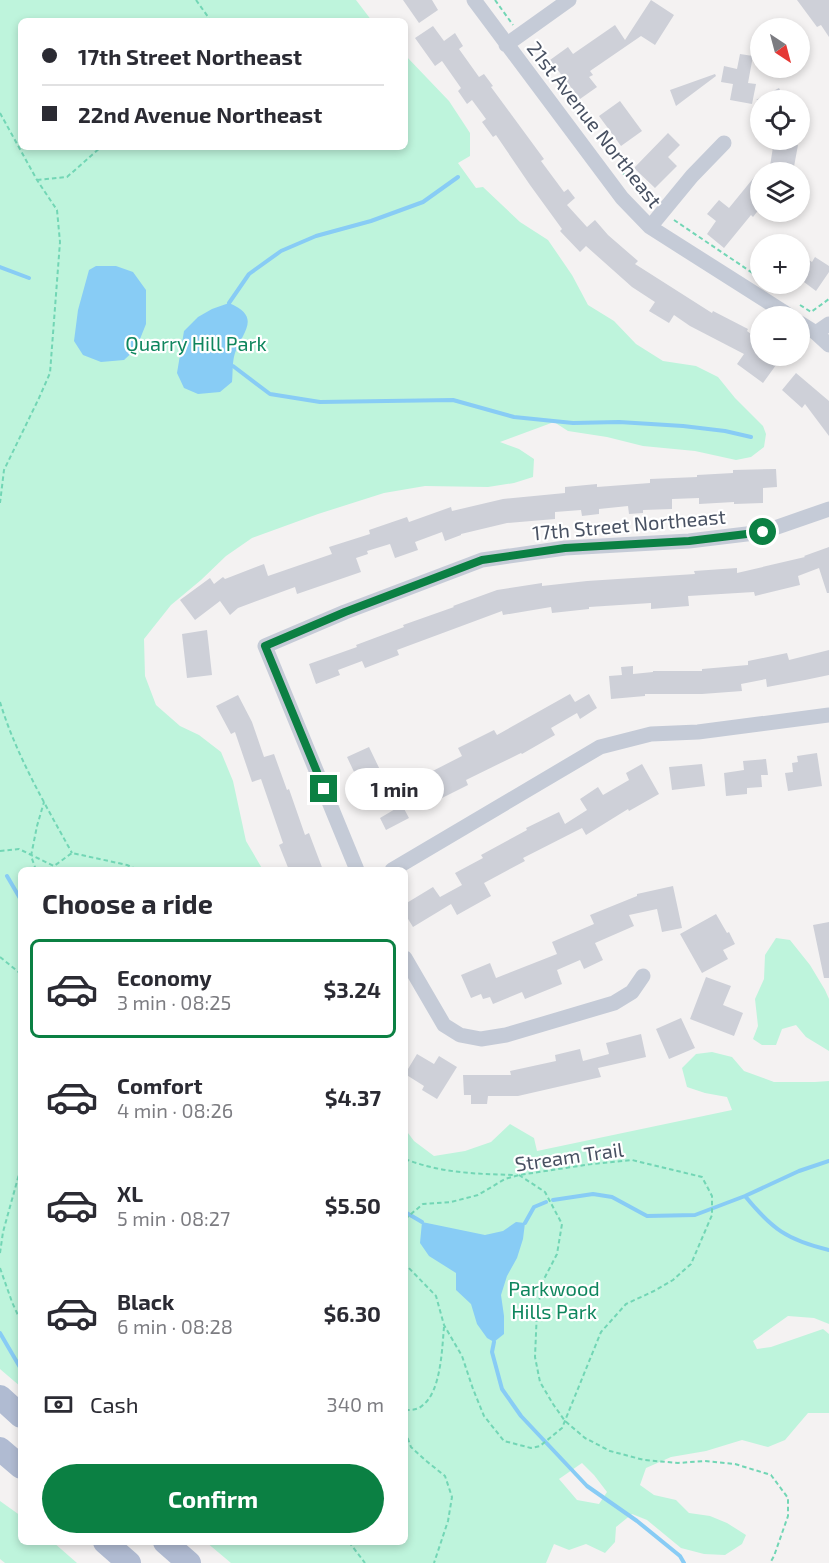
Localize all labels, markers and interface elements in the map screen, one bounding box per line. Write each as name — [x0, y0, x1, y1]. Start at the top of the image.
north arrow — [750, 18, 810, 78]
map controls — [750, 18, 810, 366]
street label: 21st Avenue Northeast — [523, 36, 668, 212]
text: 17th Street Northeast — [78, 43, 302, 69]
button: locate — [750, 90, 810, 150]
text: 22nd Avenue Northeast — [78, 101, 322, 127]
button: layers — [750, 162, 810, 222]
button: + — [750, 234, 810, 294]
button: − — [750, 306, 810, 366]
park label: Quarry Hill Park — [125, 331, 267, 355]
street label: 17th Street Northeast — [531, 504, 727, 544]
route start — [749, 518, 776, 545]
callout: 1 min — [345, 768, 444, 810]
route end — [310, 775, 337, 802]
text: 1 min — [370, 777, 419, 801]
text: Choose a ride — [42, 887, 213, 919]
icon: car — [45, 962, 99, 1016]
text: Economy — [117, 964, 212, 990]
text: $3.24 — [324, 976, 381, 1002]
text: 3 min · 08:25 — [117, 990, 231, 1014]
icon: car — [45, 1070, 99, 1124]
text: Comfort — [117, 1072, 202, 1098]
text: $4.37 — [325, 1084, 381, 1110]
text: 4 min · 08:26 — [117, 1098, 233, 1122]
street label: Stream Trail — [513, 1136, 625, 1175]
icon: car — [45, 1178, 99, 1232]
text: XL — [117, 1180, 143, 1206]
text: $5.50 — [325, 1192, 381, 1218]
text: 5 min · 08:27 — [117, 1206, 230, 1230]
park label: Parkwood Hills Park — [508, 1276, 600, 1323]
icon: car — [45, 1286, 99, 1340]
text: Black — [117, 1288, 174, 1314]
text: $6.30 — [324, 1300, 381, 1326]
text: 6 min · 08:28 — [117, 1314, 233, 1338]
icon: cash — [42, 1388, 75, 1421]
text: Cash — [90, 1391, 139, 1417]
text: 340 m — [327, 1392, 384, 1416]
button: Confirm — [42, 1464, 384, 1533]

